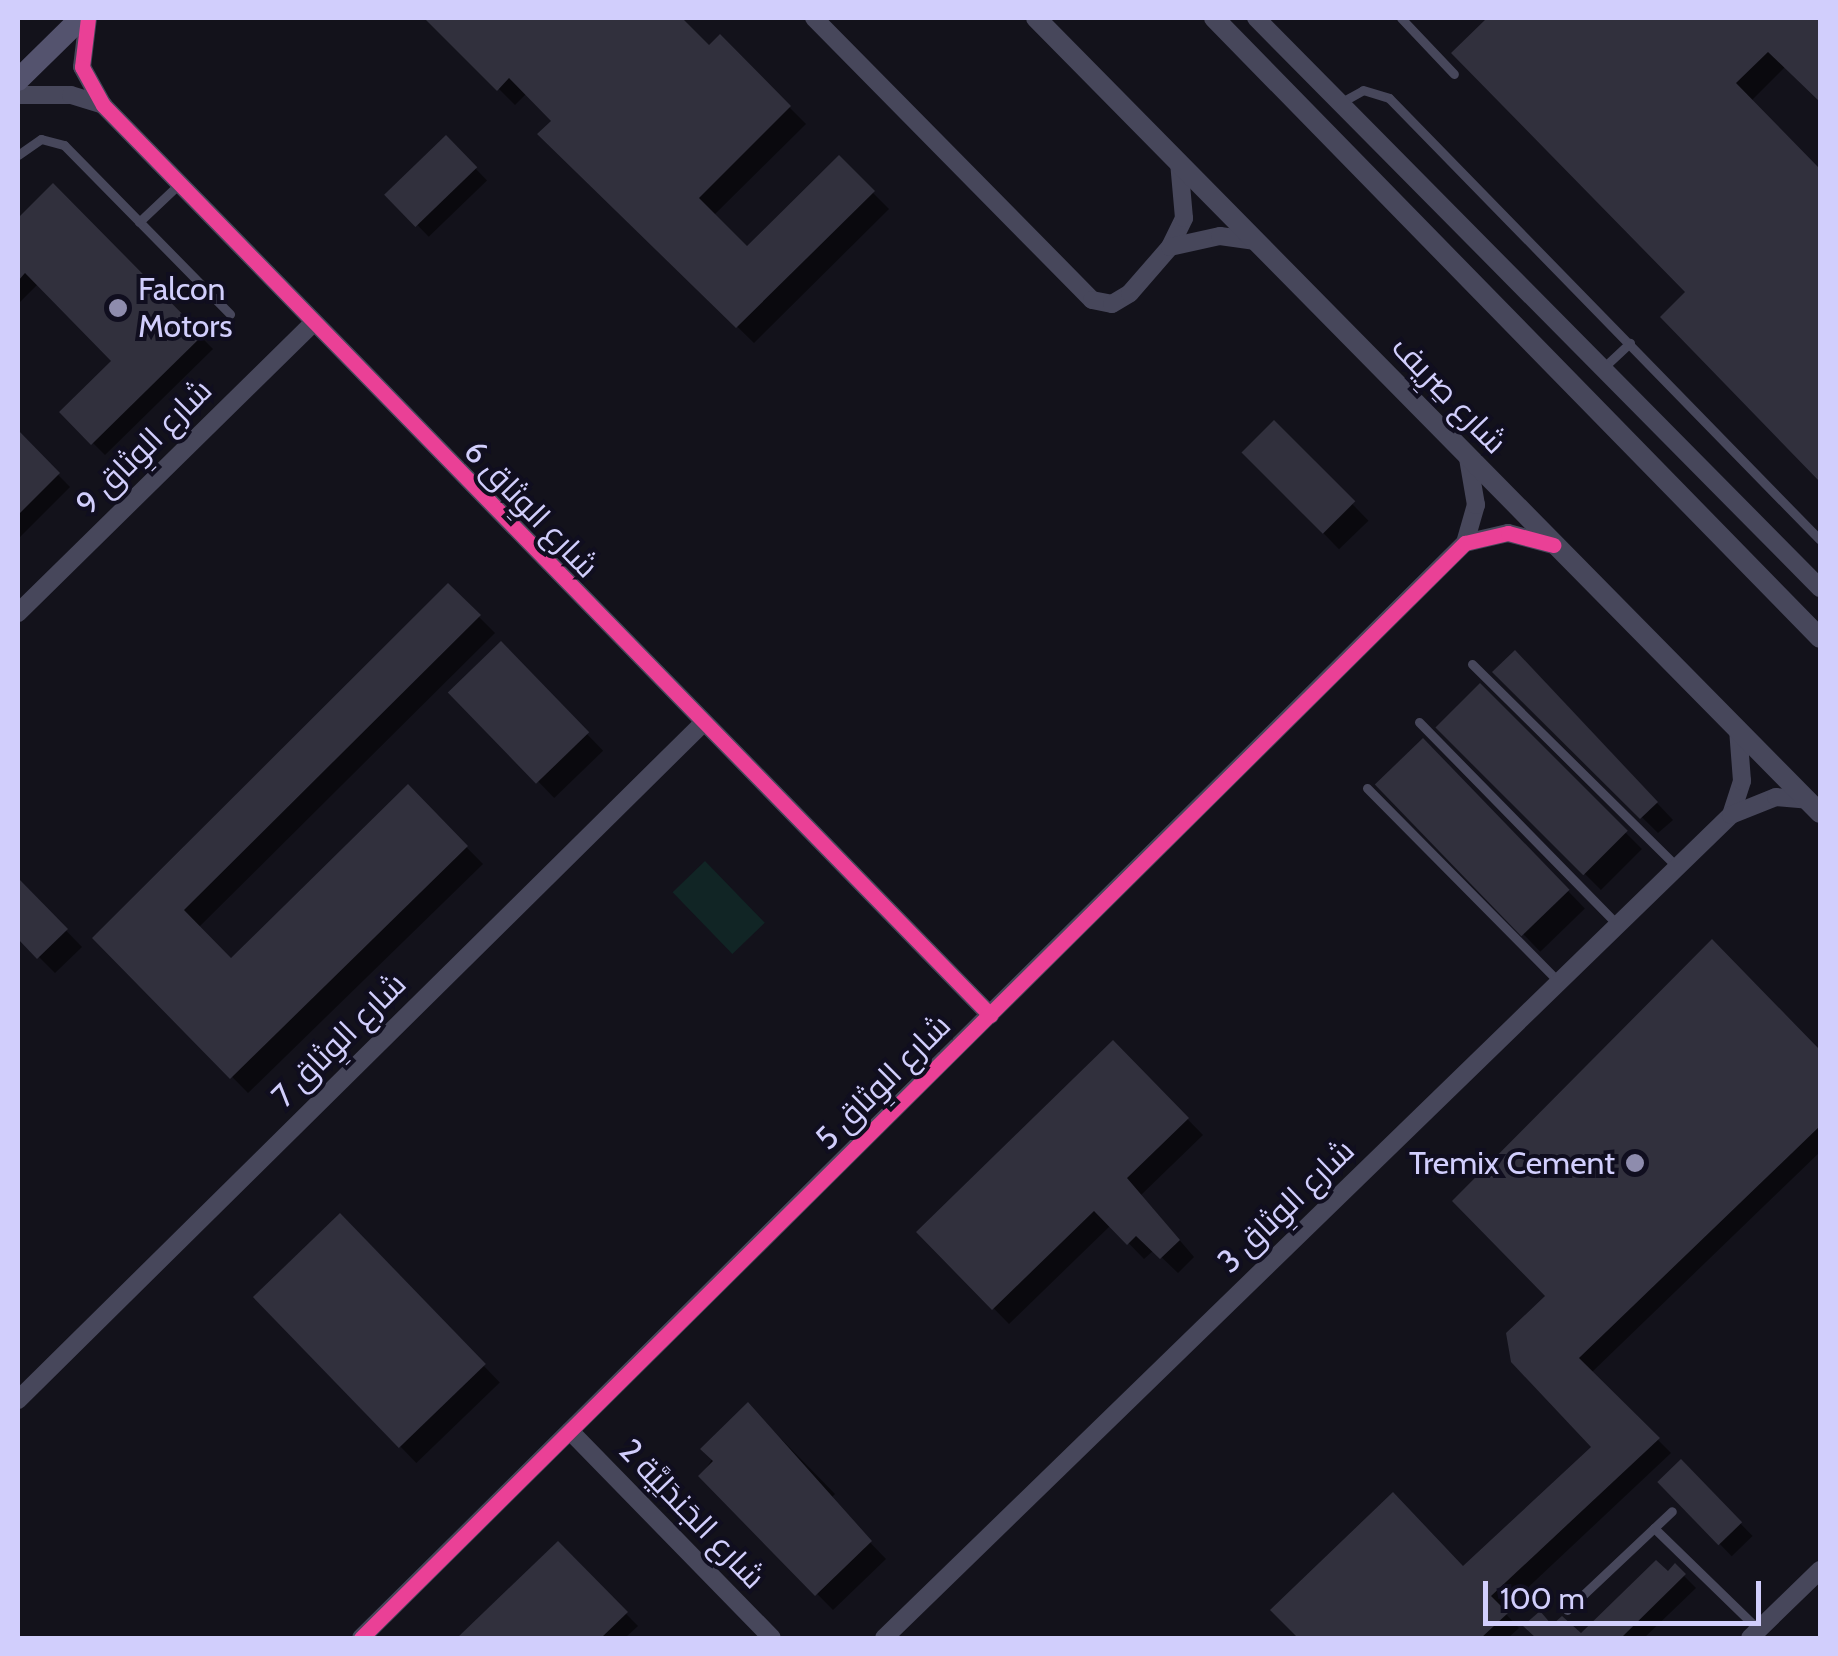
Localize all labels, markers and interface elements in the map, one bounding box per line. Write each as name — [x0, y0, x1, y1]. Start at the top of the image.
place label: Falcon Motors — [138, 271, 233, 346]
marker: Falcon Motors — [107, 297, 129, 319]
street label: شارع صِرِيف — [1384, 328, 1514, 462]
street label: شارع الوِثاق 9 — [68, 371, 220, 523]
street label: شارع الوِثاق 6 — [456, 432, 606, 586]
street label: شارع الوِثاق 7 — [264, 965, 414, 1115]
street label: شارع الوِثاق 5 — [807, 1006, 959, 1158]
street label: شارع الوِثاق 3 — [1210, 1131, 1362, 1281]
place label: Tremix Cement — [1409, 1144, 1615, 1182]
marker: Tremix Cement — [1624, 1152, 1646, 1174]
street label: شارع الجَندَلِيَّة 2 — [611, 1431, 773, 1597]
scale bar — [1488, 1561, 1766, 1623]
text: 100 m — [1500, 1580, 1585, 1617]

